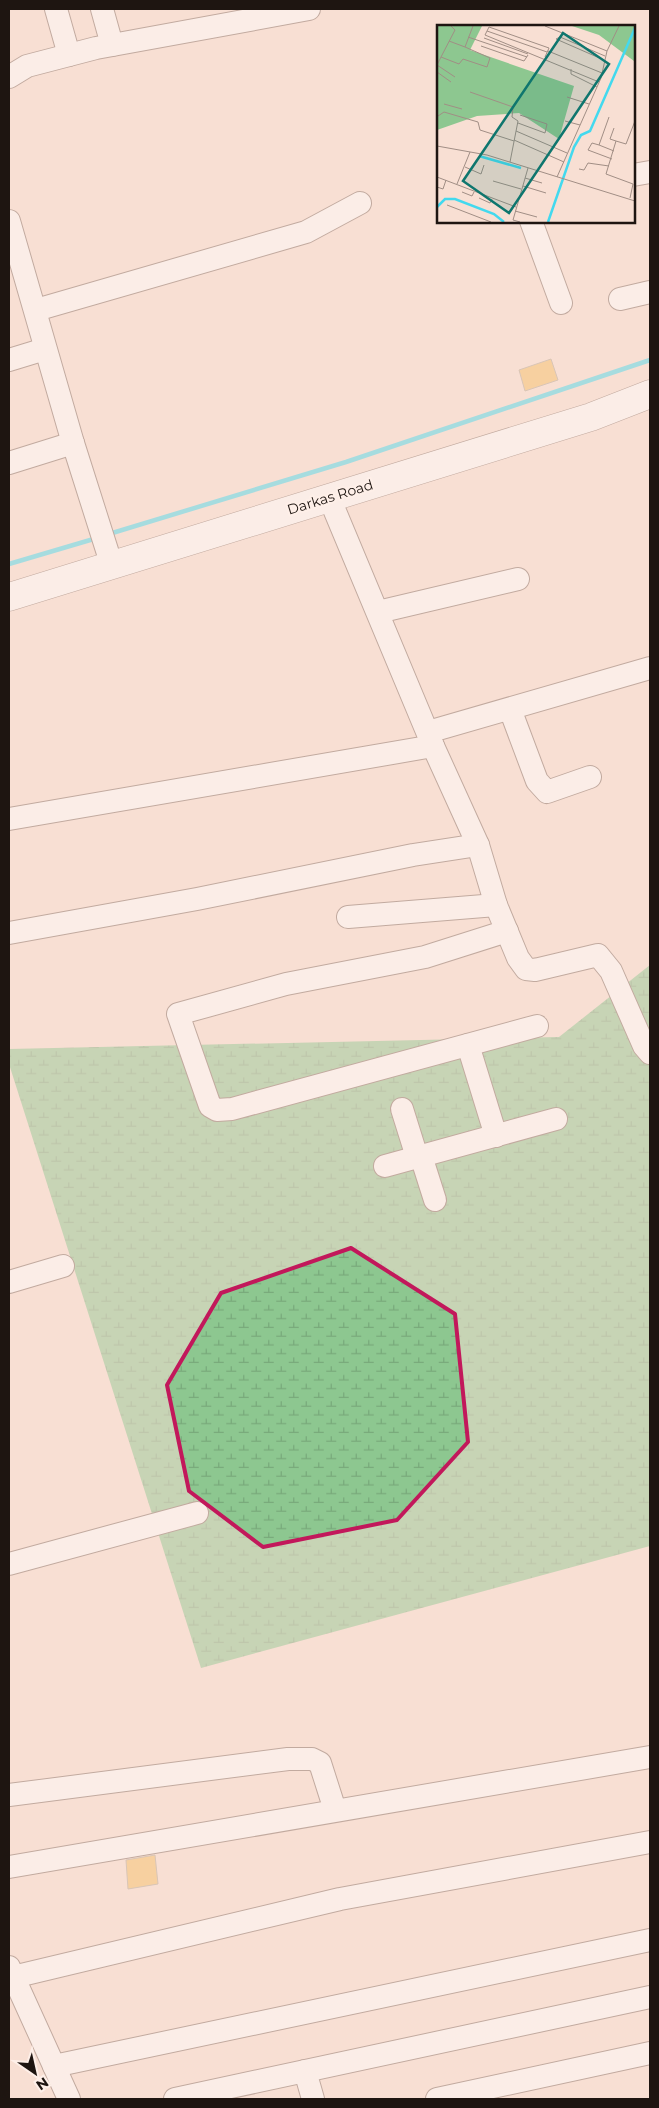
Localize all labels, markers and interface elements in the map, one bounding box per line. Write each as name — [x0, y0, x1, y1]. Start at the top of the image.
inset map — [437, 25, 634, 222]
street label: Darkas Road — [285, 475, 375, 519]
north arrow — [10, 2048, 60, 2098]
text: N — [33, 2073, 52, 2094]

